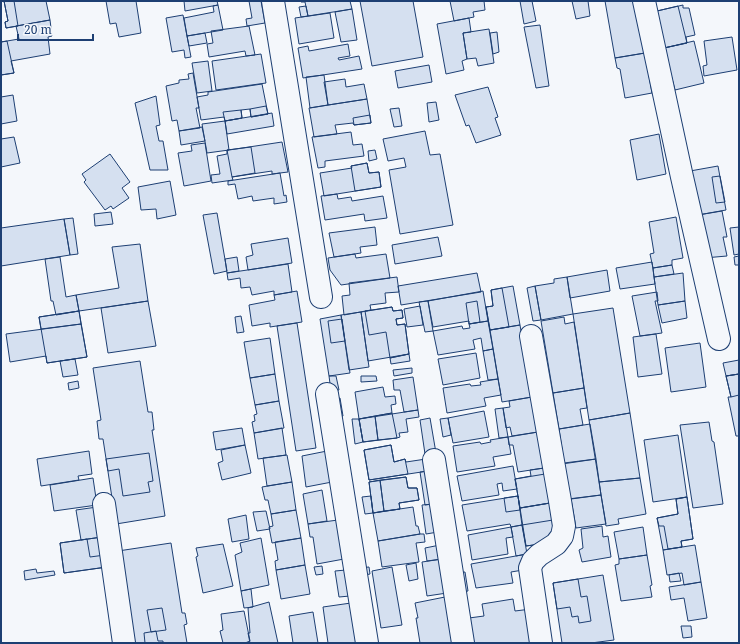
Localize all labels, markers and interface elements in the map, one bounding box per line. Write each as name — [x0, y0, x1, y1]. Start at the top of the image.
scale bar — [18, 16, 93, 42]
text: 20 m — [24, 21, 52, 38]

